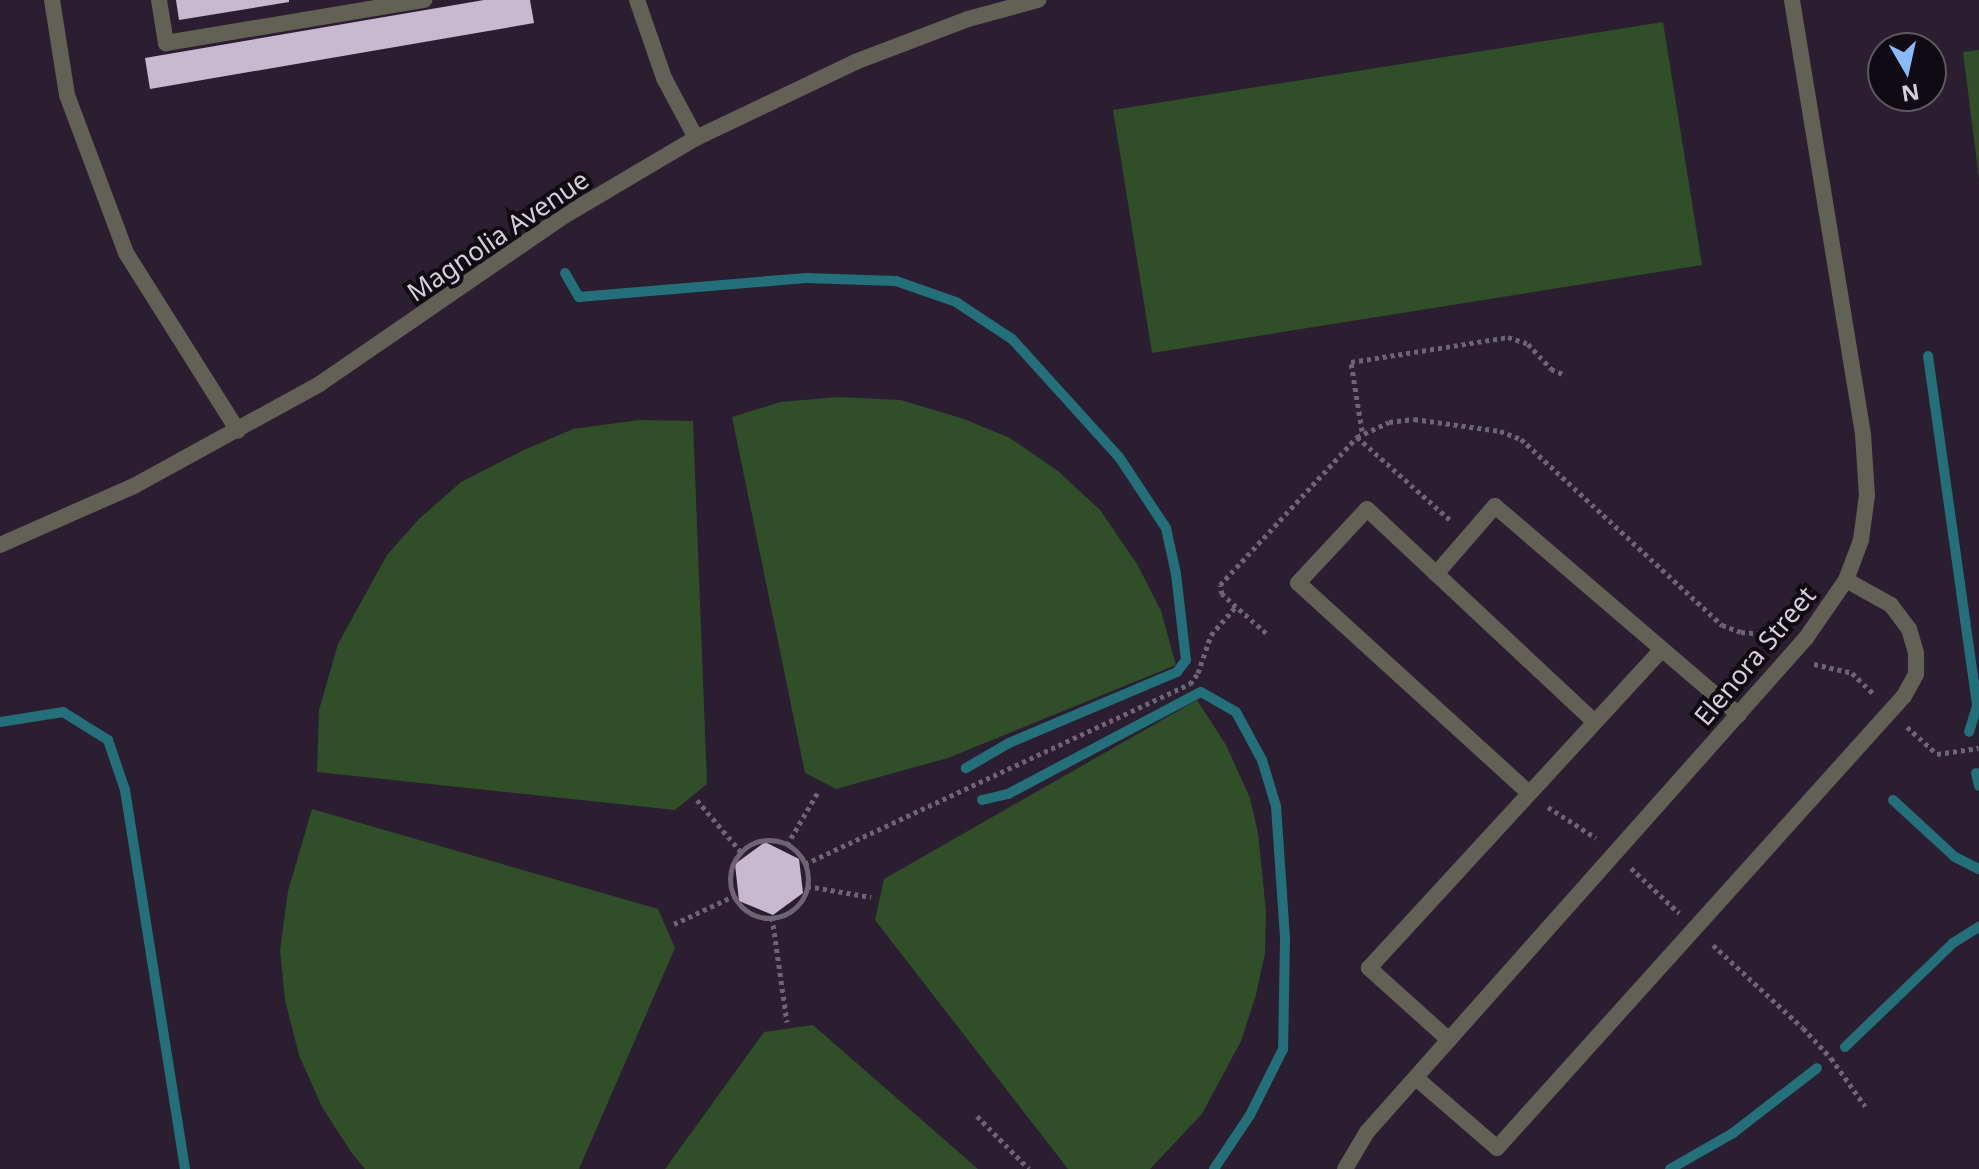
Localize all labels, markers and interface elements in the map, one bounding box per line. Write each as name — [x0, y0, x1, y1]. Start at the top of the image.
north arrow — [1867, 32, 1947, 112]
text: N — [1899, 78, 1922, 110]
street label: Magnolia Avenue — [401, 164, 595, 308]
street label: Elenora Street — [1688, 580, 1822, 732]

